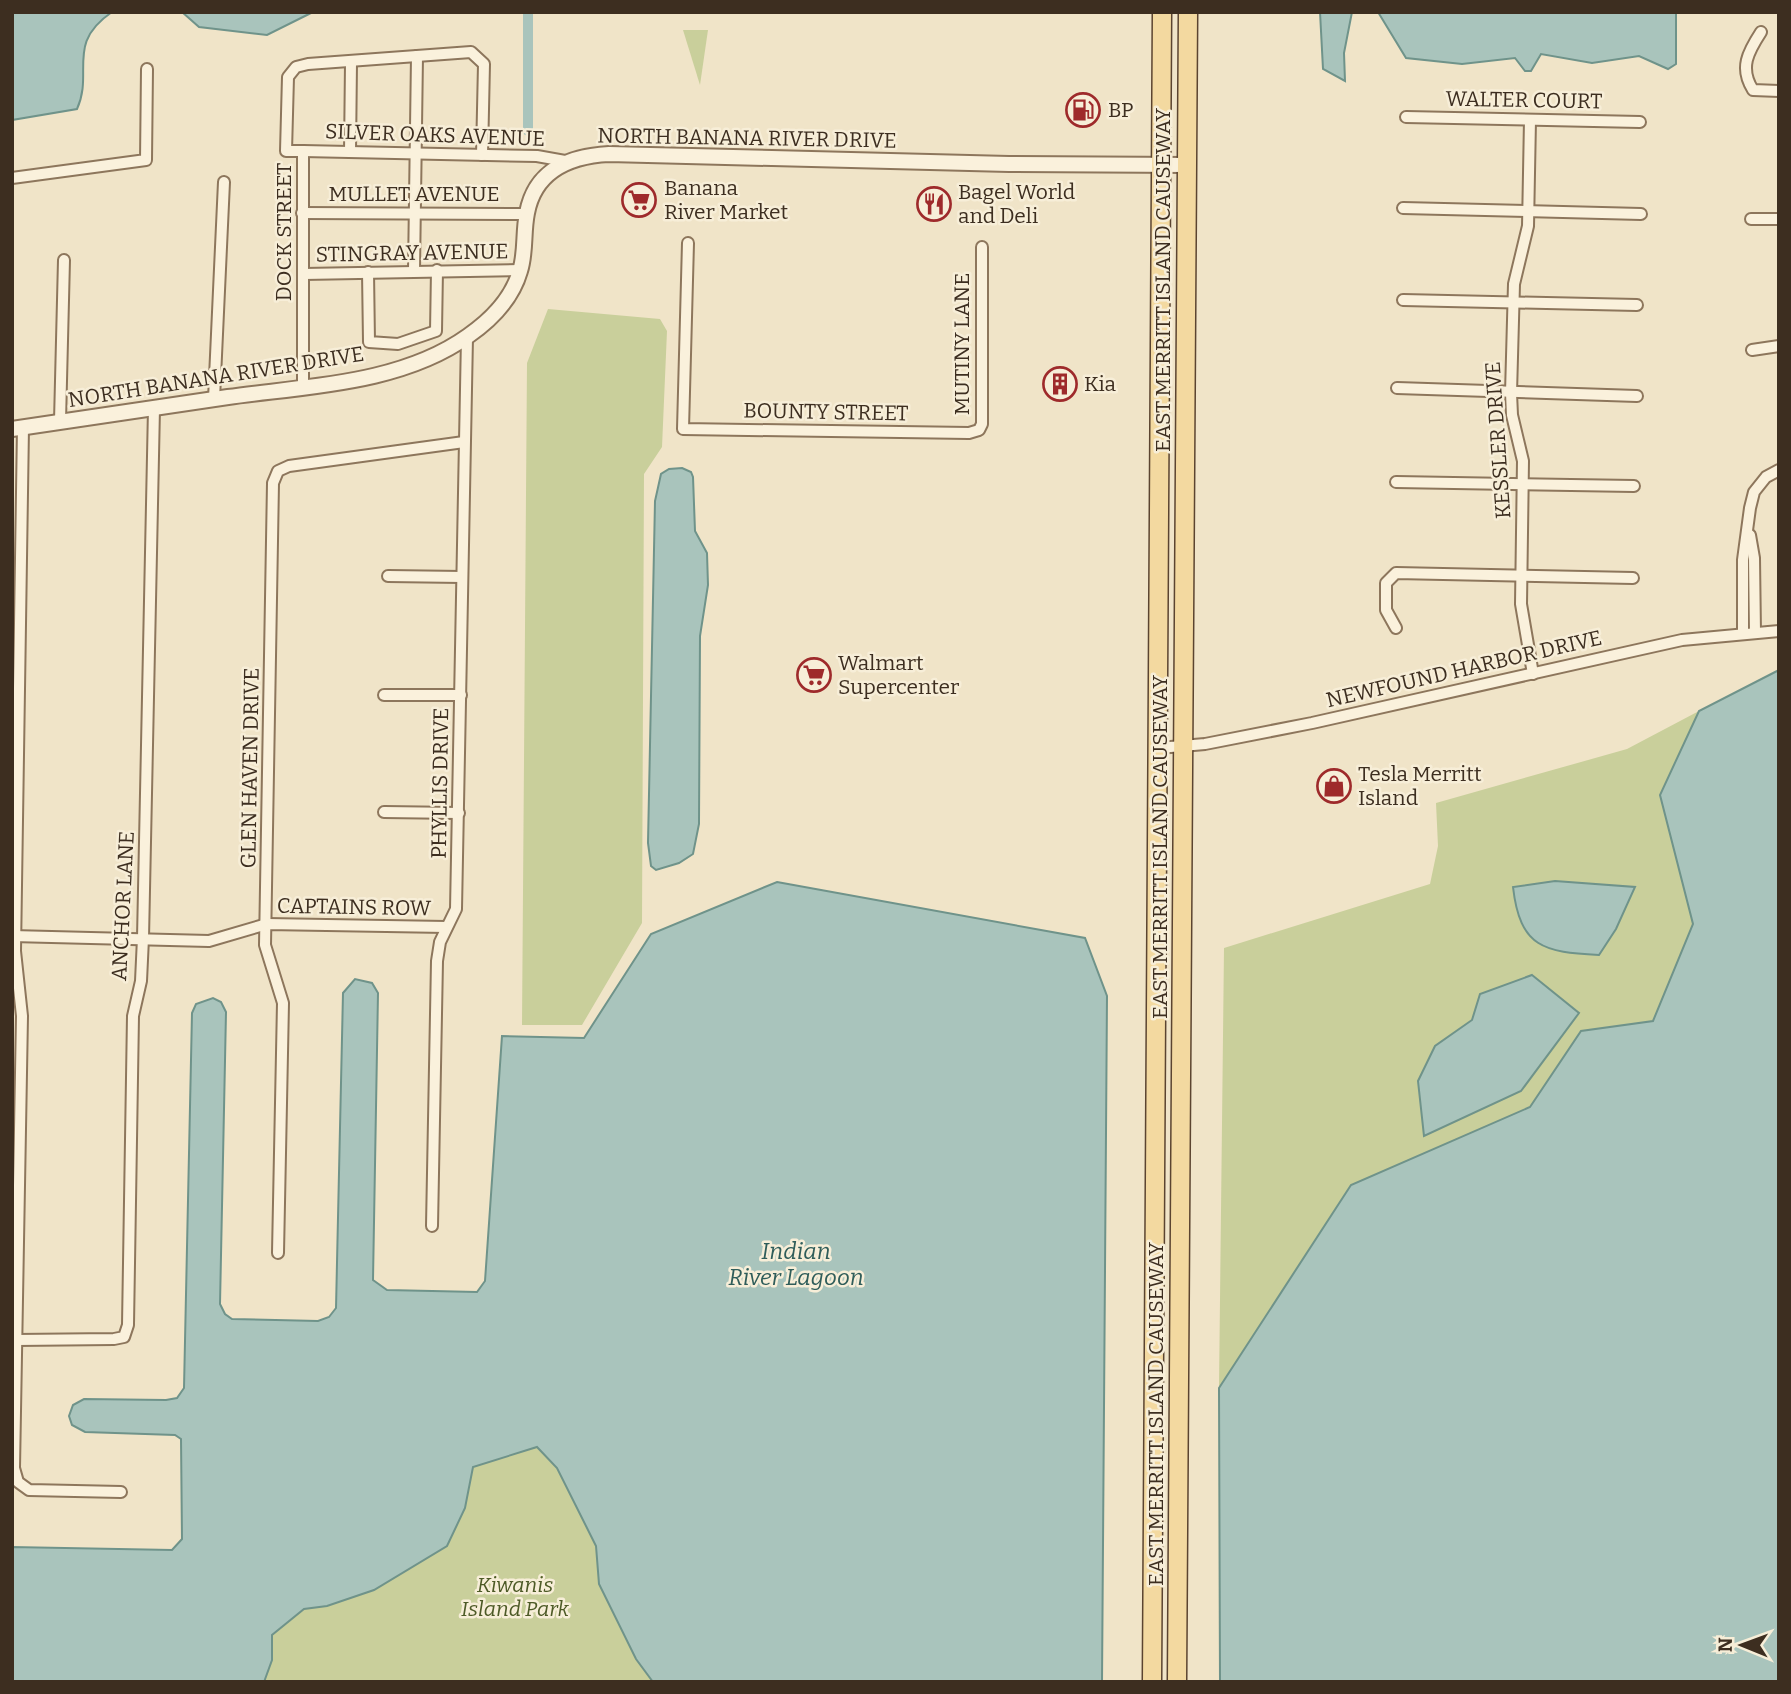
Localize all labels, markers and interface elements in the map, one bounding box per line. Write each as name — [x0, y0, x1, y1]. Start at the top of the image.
street label: WALTER COURT — [1445, 86, 1603, 114]
fuel station icon: BP — [1064, 91, 1102, 129]
place label: BP — [1108, 97, 1133, 123]
street label: EAST MERRITT ISLAND CAUSEWAY — [1150, 107, 1176, 452]
street label: SILVER OAKS AVENUE — [324, 118, 546, 152]
street label: NORTH BANANA RIVER DRIVE — [597, 122, 897, 154]
street label: DOCK STREET — [271, 163, 297, 301]
place label: Banana River Market — [664, 175, 788, 225]
place label: Bagel World and Deli — [958, 179, 1075, 229]
street label: MULLET AVENUE — [328, 181, 500, 207]
supermarket icon: Banana River Market — [620, 181, 658, 219]
restaurant icon: Bagel World and Deli — [915, 185, 953, 223]
street label: STINGRAY AVENUE — [315, 238, 509, 268]
street label: MUTINY LANE — [949, 273, 975, 415]
street label: NORTH BANANA RIVER DRIVE — [66, 341, 366, 413]
street label: KESSLER DRIVE — [1480, 360, 1516, 520]
building icon: Kia — [1041, 365, 1079, 403]
place label: Kia — [1084, 371, 1117, 397]
street label: BOUNTY STREET — [743, 398, 909, 426]
street label: NEWFOUND HARBOR DRIVE — [1324, 625, 1604, 713]
place label: Walmart Supercenter — [838, 650, 959, 700]
supermarket icon: Walmart Supercenter — [795, 656, 833, 694]
street label: GLEN HAVEN DRIVE — [235, 667, 265, 869]
street label: EAST MERRITT ISLAND CAUSEWAY — [1147, 674, 1173, 1019]
street label: PHYLLIS DRIVE — [426, 707, 454, 859]
place label: Tesla Merritt Island — [1358, 761, 1482, 811]
shop icon: Tesla Merritt Island — [1315, 767, 1353, 805]
street label: ANCHOR LANE — [106, 830, 140, 982]
street label: CAPTAINS ROW — [277, 893, 432, 921]
water label: Indian River Lagoon — [728, 1237, 864, 1291]
street label: EAST MERRITT ISLAND CAUSEWAY — [1143, 1241, 1169, 1586]
park label: Kiwanis Island Park — [461, 1572, 570, 1622]
north arrow — [1707, 1610, 1777, 1680]
text: N — [1714, 1637, 1737, 1652]

